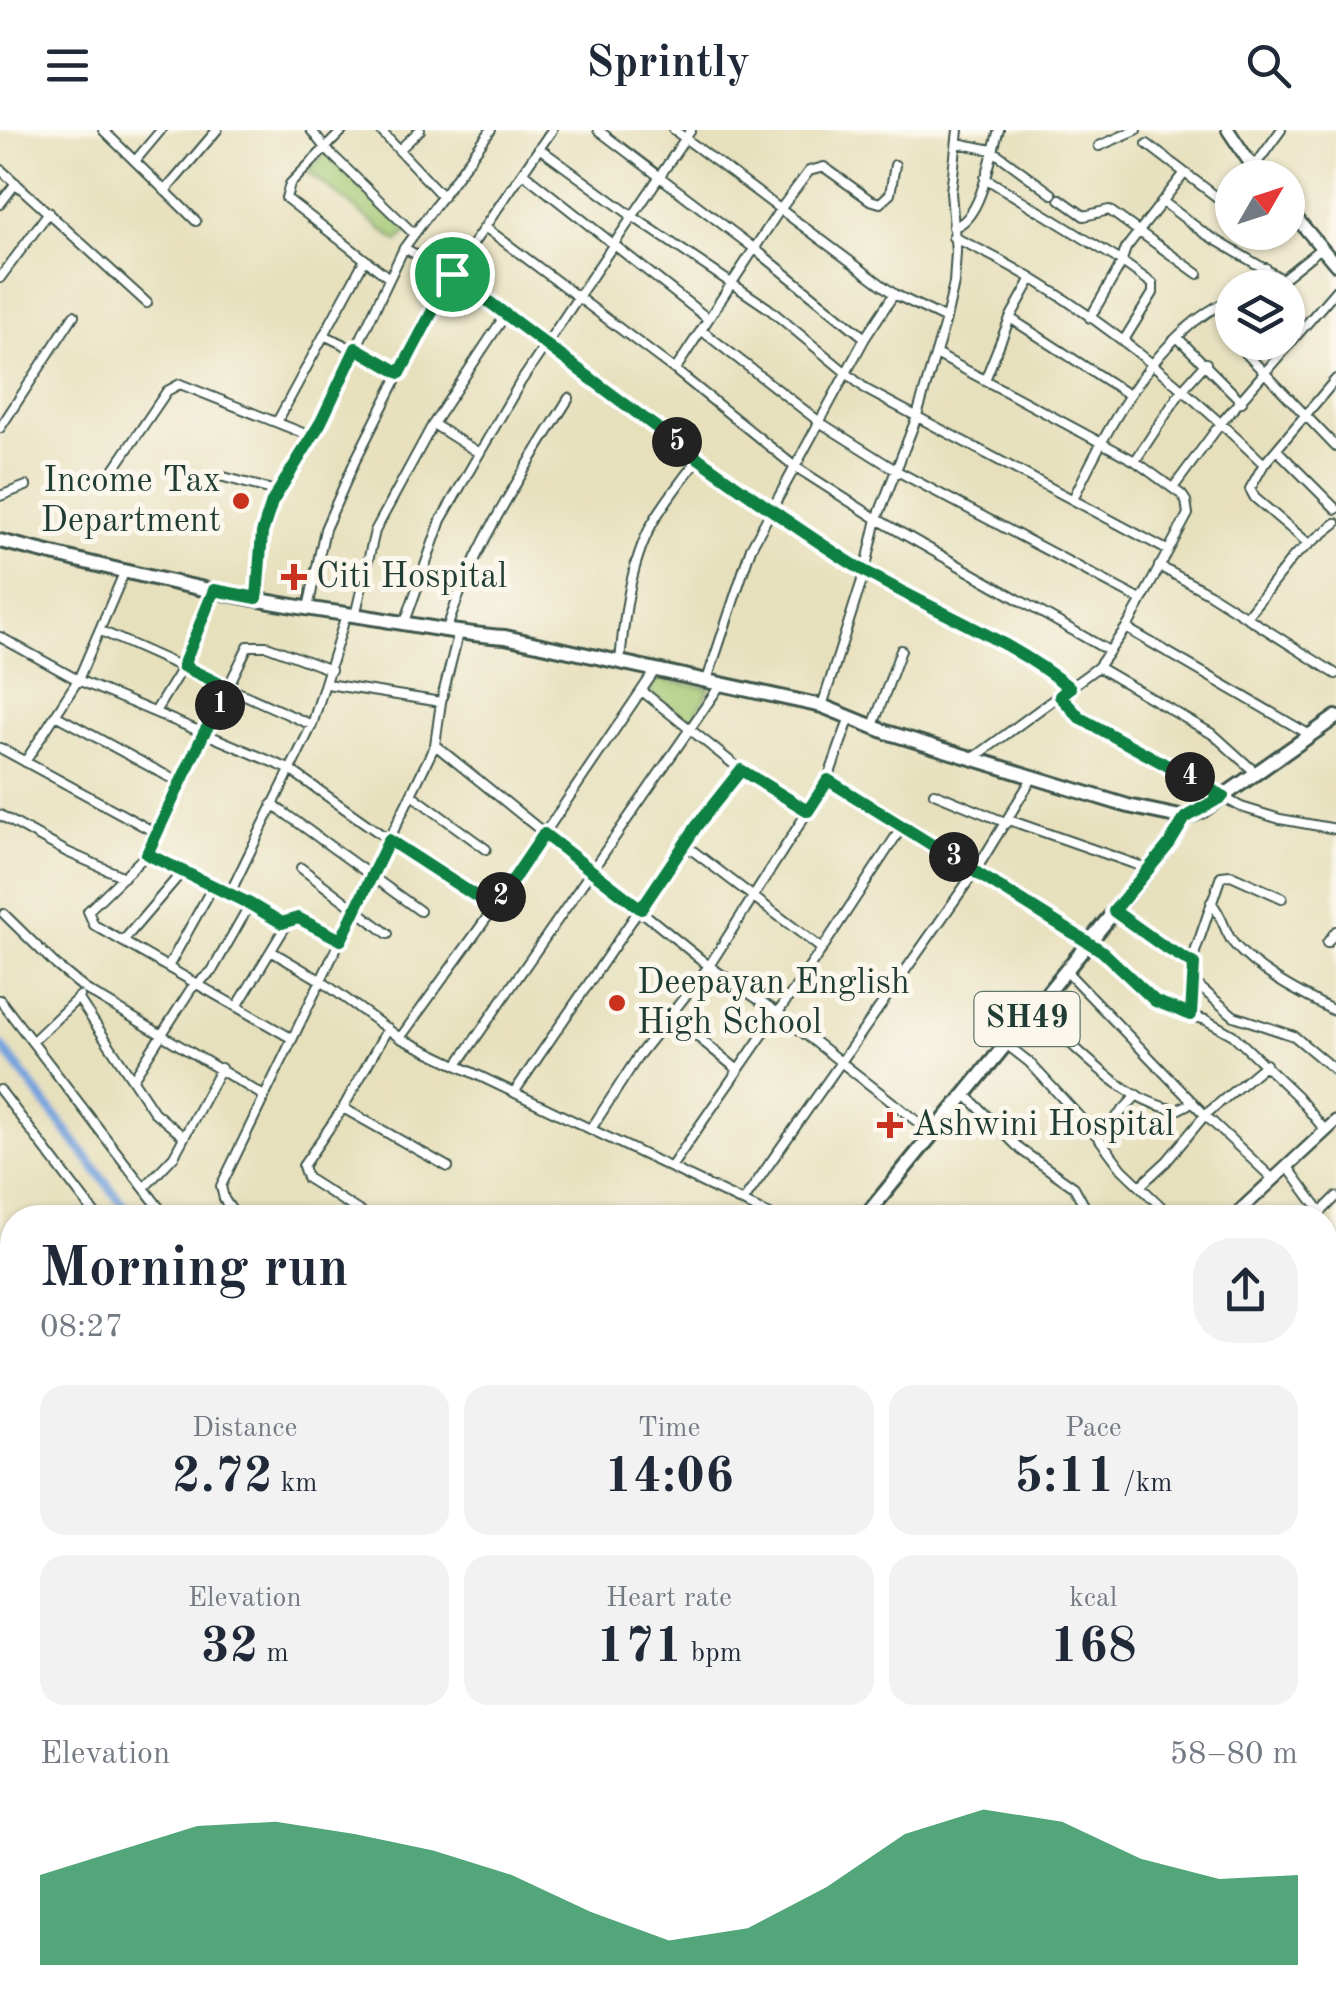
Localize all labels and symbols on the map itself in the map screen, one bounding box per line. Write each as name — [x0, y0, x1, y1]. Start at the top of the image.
north arrow — [1215, 160, 1305, 250]
pin — [410, 232, 495, 317]
pin: 5 — [652, 417, 702, 467]
place label: Income Tax Department — [41, 464, 221, 539]
marker: Income Tax Department — [230, 490, 252, 512]
place label: Citi Hospital — [316, 560, 507, 595]
marker: Citi Hospital — [281, 564, 307, 590]
pin: 1 — [195, 680, 245, 730]
pin: 4 — [1165, 752, 1215, 802]
pin: 3 — [929, 832, 979, 882]
pin: 2 — [476, 872, 526, 922]
place label: Deepayan English High School — [637, 966, 910, 1041]
marker: Deepayan English High School — [606, 992, 628, 1014]
road number: SH49 — [974, 992, 1080, 1046]
place label: Ashwini Hospital — [912, 1108, 1174, 1143]
marker: Ashwini Hospital — [877, 1112, 903, 1138]

